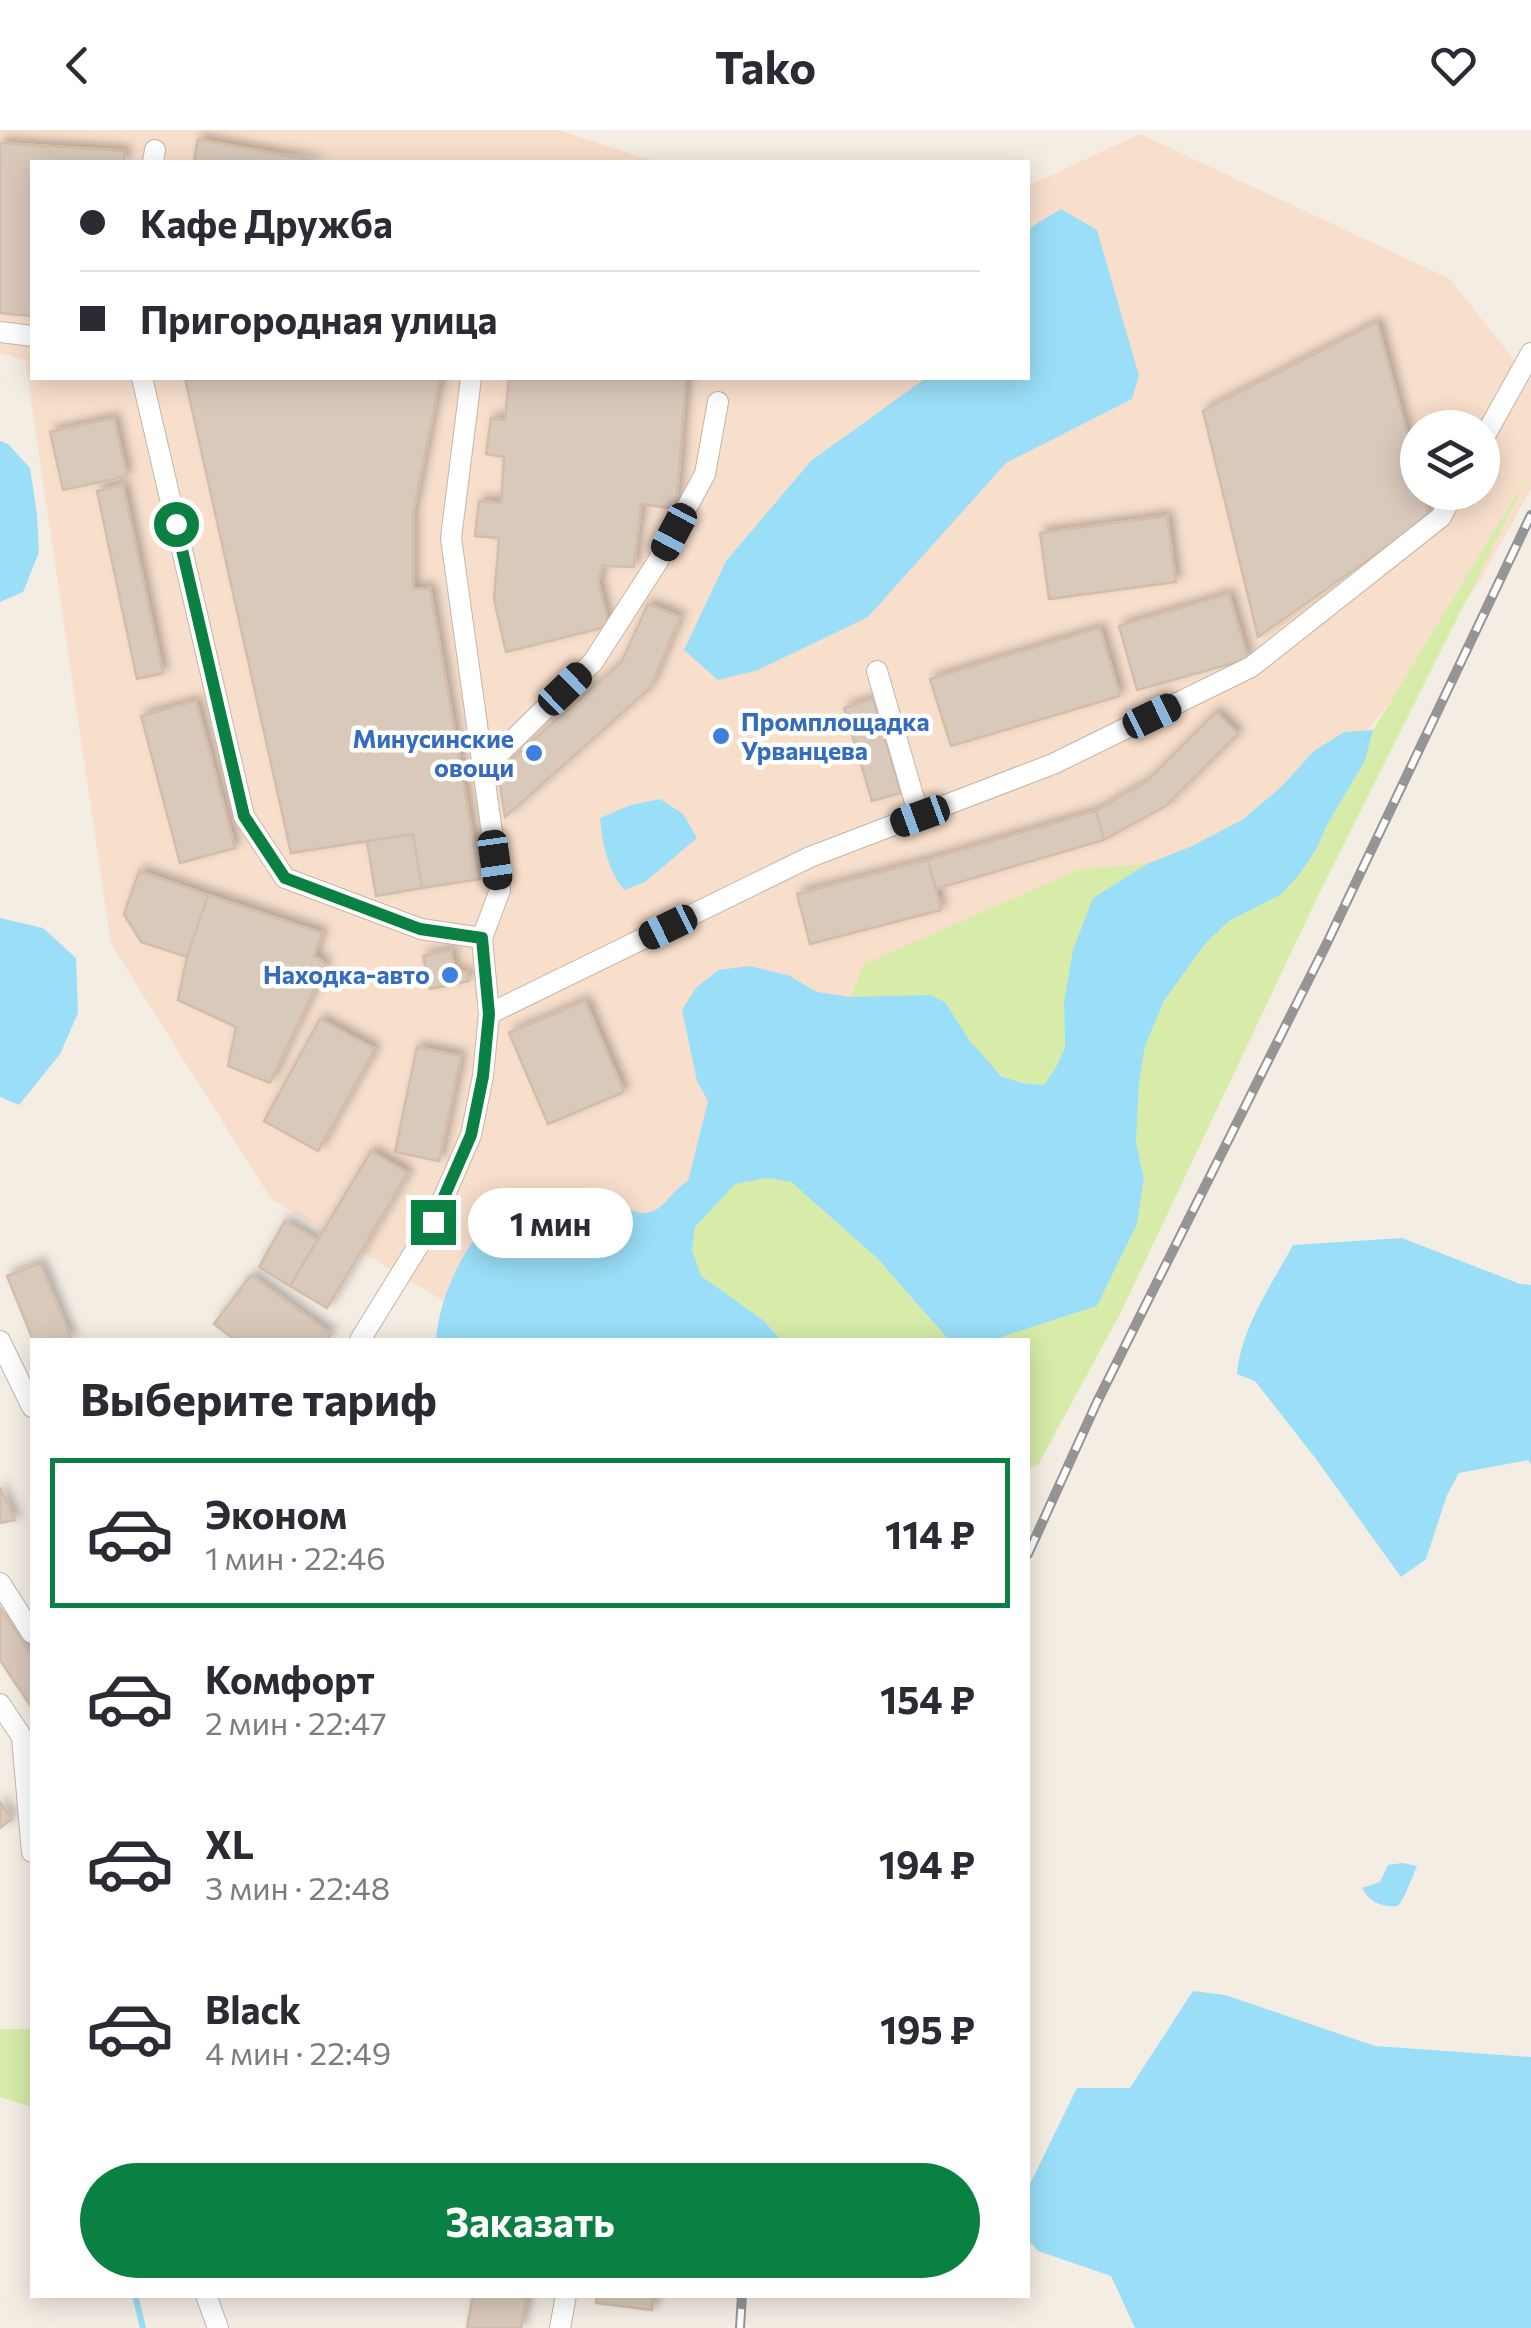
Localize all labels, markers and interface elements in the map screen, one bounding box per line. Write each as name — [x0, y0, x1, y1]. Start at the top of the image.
icon: back — [50, 38, 105, 93]
text: Tako — [715, 38, 816, 93]
icon: heart — [1426, 38, 1481, 93]
text: Кафе Дружба — [140, 199, 393, 246]
text: Пригородная улица — [140, 295, 497, 342]
map controls — [1400, 410, 1500, 510]
button: layers — [1400, 410, 1500, 510]
car — [647, 498, 701, 566]
route start — [154, 502, 199, 547]
car — [533, 657, 597, 721]
car — [1118, 689, 1186, 743]
place label: Промплощадка Урванцева — [741, 706, 930, 765]
place label: Минусинские овощи — [352, 723, 514, 782]
marker: Промплощадка Урванцева — [710, 725, 732, 747]
marker: Минусинские овощи — [523, 742, 545, 764]
car — [887, 792, 953, 840]
car — [476, 828, 514, 892]
car — [634, 900, 702, 954]
place label: Находка-авто — [263, 959, 430, 989]
marker: Находка-авто — [439, 964, 461, 986]
callout: 1 мин — [468, 1187, 633, 1257]
route end — [411, 1200, 456, 1245]
text: 1 мин — [510, 1203, 591, 1243]
text: Выберите тариф — [80, 1370, 437, 1425]
icon: car — [85, 1488, 175, 1578]
text: Эконом — [205, 1490, 347, 1537]
text: 114 ₽ — [885, 1510, 975, 1557]
text: 1 мин · 22:46 — [205, 1537, 386, 1577]
icon: car — [85, 1653, 175, 1743]
text: Комфорт — [205, 1655, 375, 1702]
text: 154 ₽ — [880, 1675, 975, 1722]
text: 2 мин · 22:47 — [205, 1702, 387, 1742]
icon: car — [85, 1818, 175, 1908]
text: XL — [205, 1820, 254, 1867]
text: 194 ₽ — [879, 1840, 975, 1887]
text: 3 мин · 22:48 — [205, 1867, 390, 1907]
icon: car — [85, 1983, 175, 2073]
text: Black — [205, 1985, 301, 2032]
text: 195 ₽ — [880, 2005, 975, 2052]
text: 4 мин · 22:49 — [205, 2032, 391, 2072]
button: Заказать — [80, 2163, 980, 2278]

